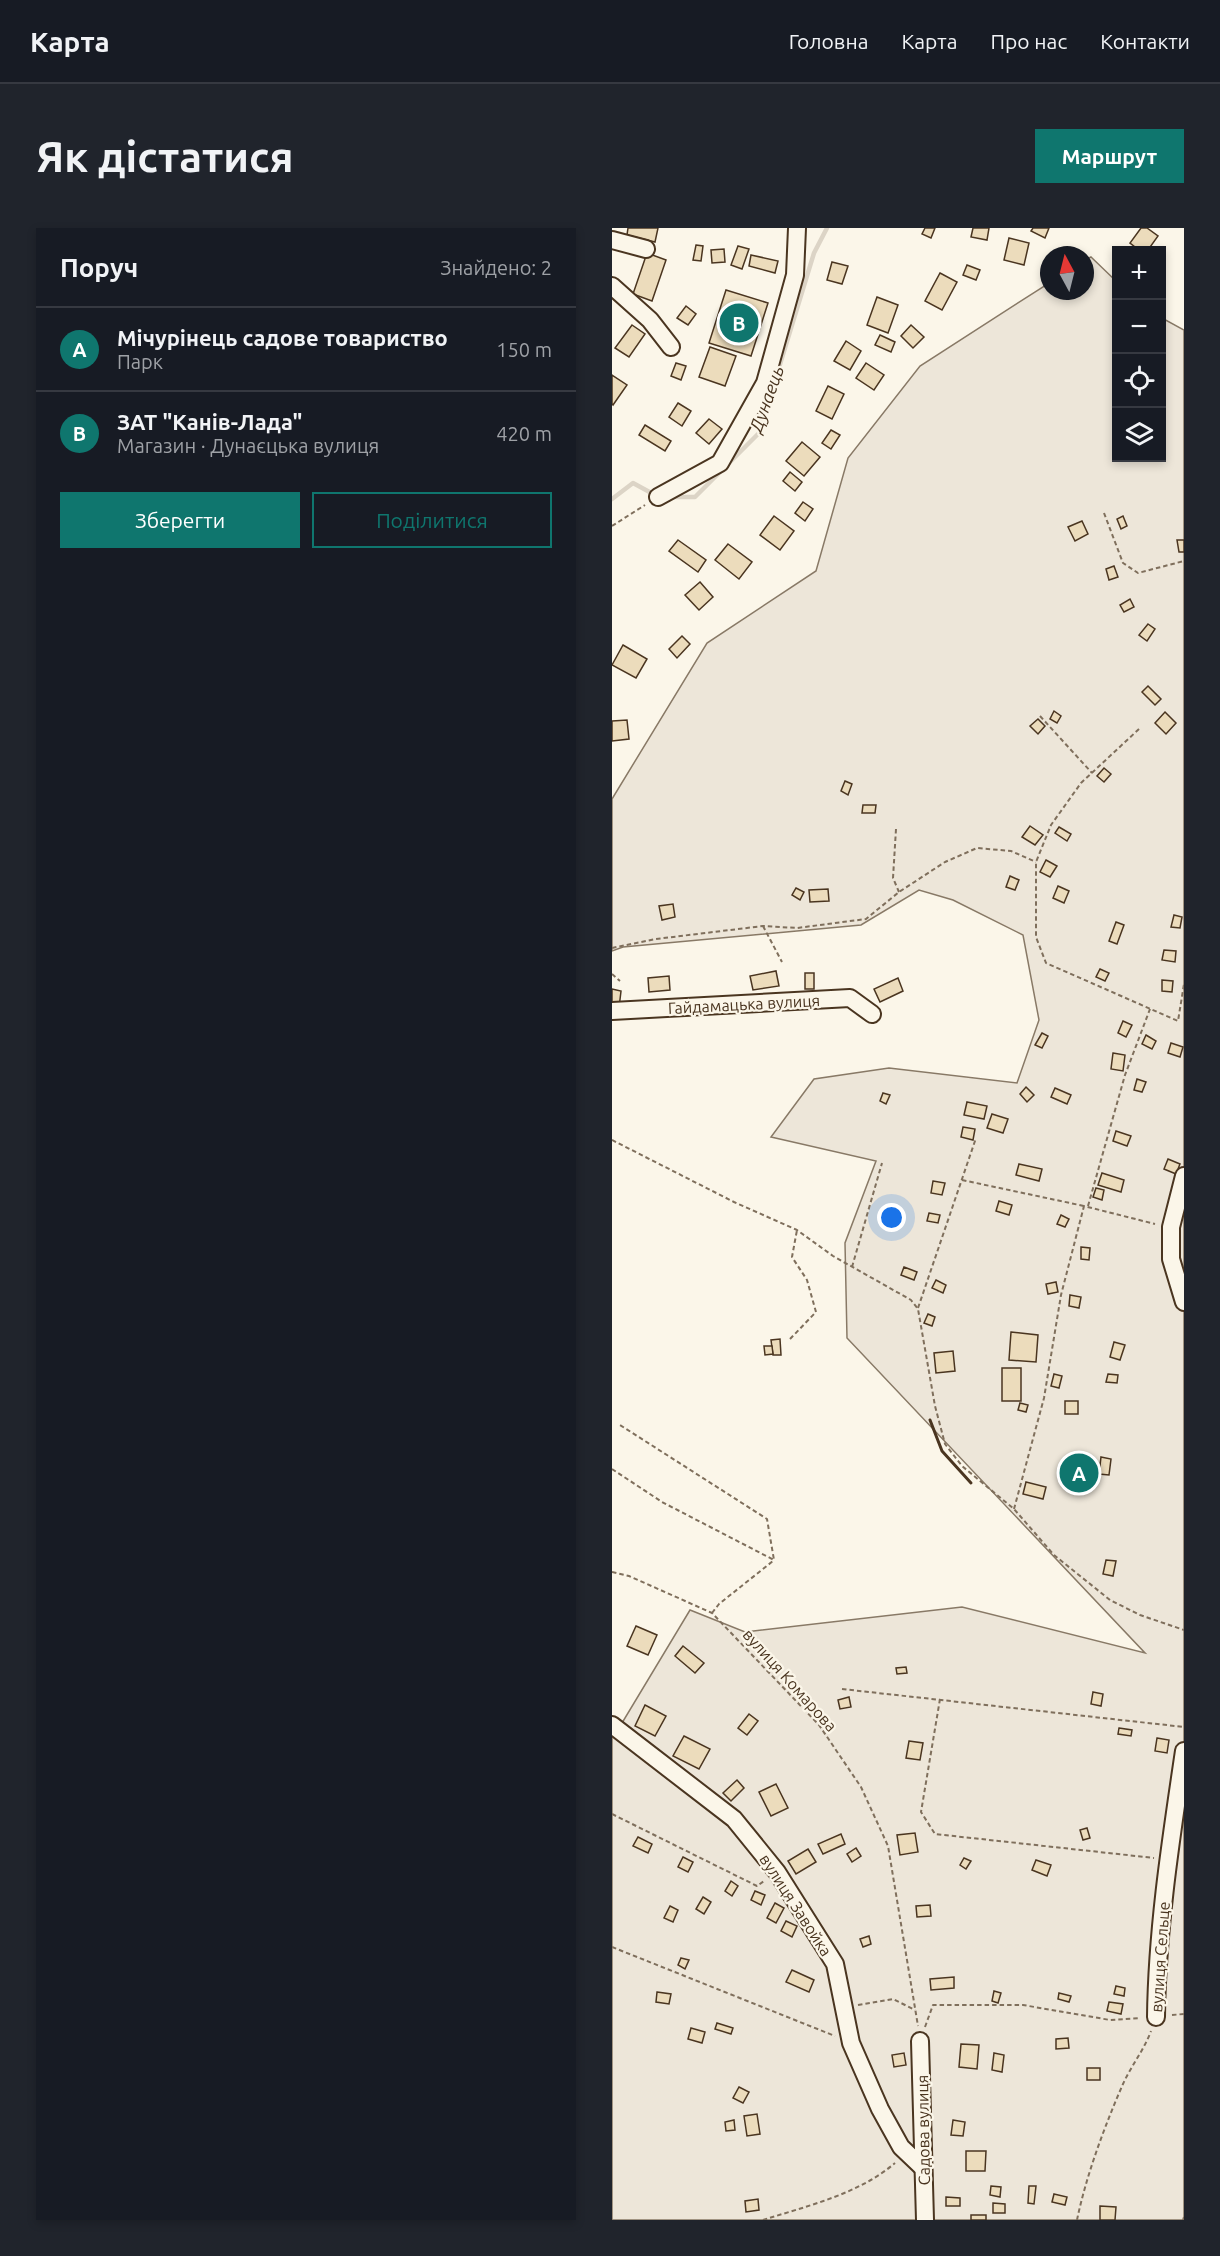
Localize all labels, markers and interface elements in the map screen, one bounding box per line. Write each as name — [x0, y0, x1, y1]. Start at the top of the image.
text: Карта — [30, 26, 110, 57]
text: Головна — [789, 29, 869, 53]
text: Карта — [902, 29, 957, 53]
text: Про нас — [990, 29, 1067, 53]
text: Контакти — [1100, 29, 1190, 53]
button: Маршрут — [1035, 129, 1184, 183]
text: Як дістатися — [36, 133, 294, 180]
north arrow — [1040, 246, 1094, 300]
map controls — [1112, 246, 1166, 462]
button: + — [1112, 246, 1166, 300]
text: Поруч — [60, 253, 138, 282]
text: Знайдено: 2 — [440, 256, 552, 279]
pin: B — [720, 300, 758, 346]
button: − — [1112, 300, 1166, 354]
text: Мічурінець садове товариство — [117, 325, 448, 350]
text: A — [72, 338, 87, 361]
text: 150 m — [496, 338, 552, 361]
text: Парк — [117, 350, 163, 373]
button: locate — [1112, 354, 1166, 408]
water label: Дунаець — [744, 363, 787, 437]
button: layers — [1112, 408, 1166, 462]
text: ЗАТ "Канів-Лада" — [117, 409, 302, 434]
text: B — [73, 422, 86, 445]
text: 420 m — [496, 422, 552, 445]
text: Магазин · Дунаєцька вулиця — [117, 434, 379, 457]
button: Зберегти — [60, 492, 300, 548]
button: Поділитися — [312, 492, 552, 548]
street label: Гайдамацька вулиця — [667, 991, 821, 1017]
your location — [877, 1203, 906, 1232]
pin: A — [1060, 1450, 1098, 1496]
street label: вулиця Комарова — [739, 1625, 841, 1735]
street label: вулиця Завойка — [756, 1851, 836, 1959]
street label: вулиця Сельце — [1147, 1901, 1173, 2013]
street label: Садова вулиця — [913, 2075, 933, 2185]

